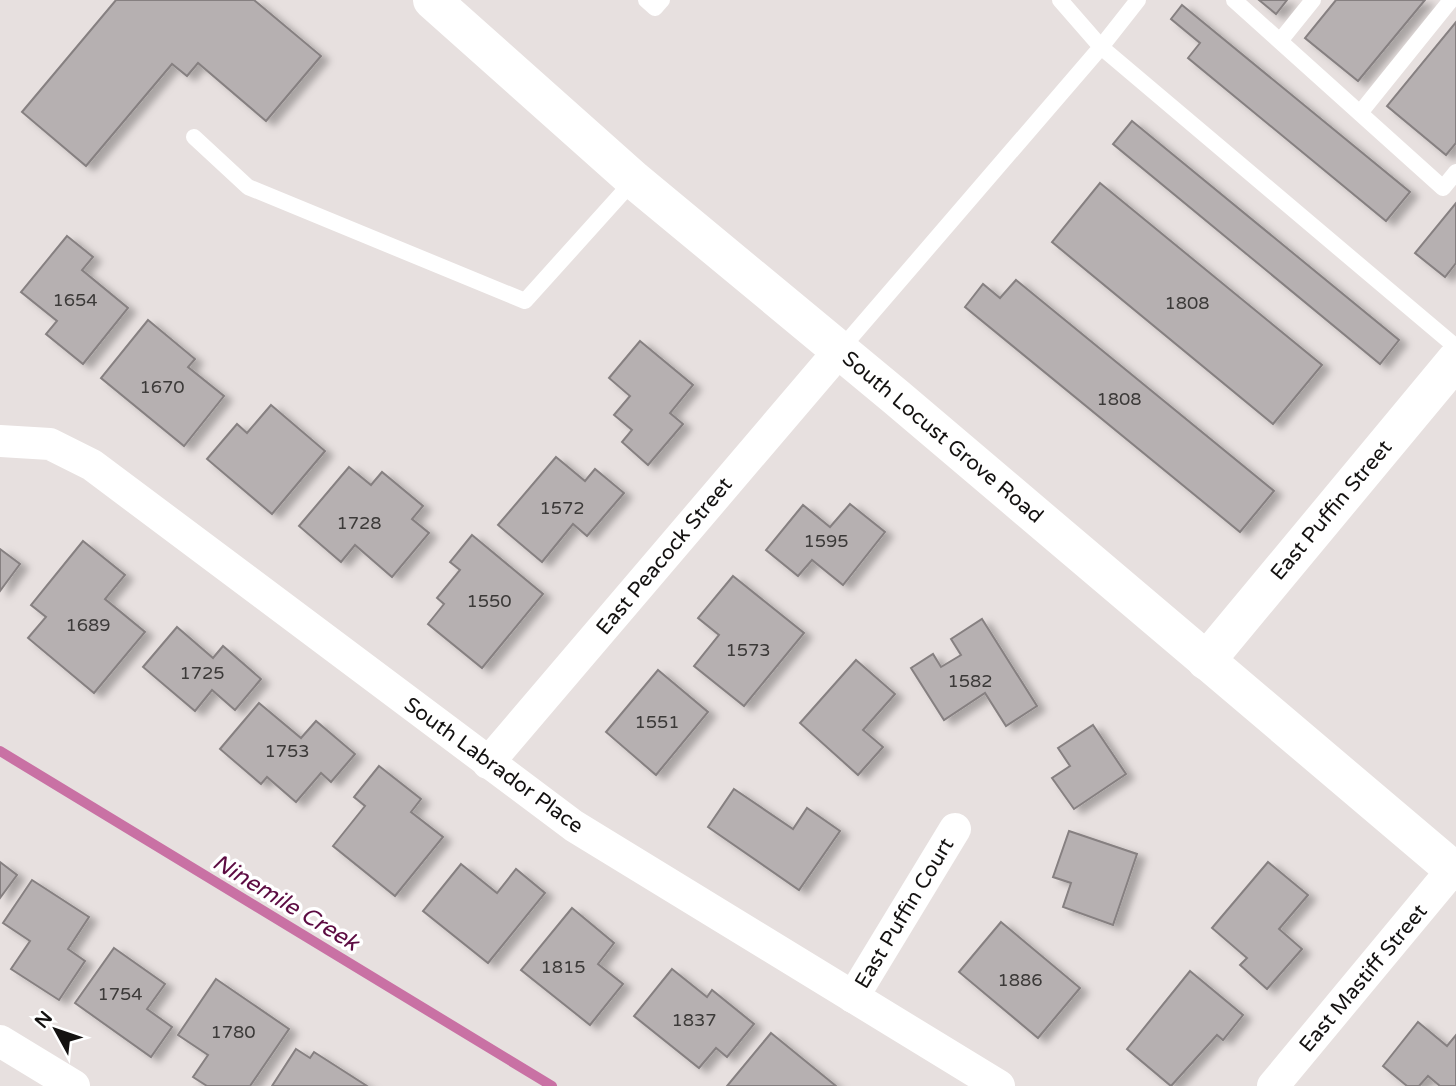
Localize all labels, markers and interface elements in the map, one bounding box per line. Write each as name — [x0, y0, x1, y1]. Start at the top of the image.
house number: 1654 — [52, 289, 98, 311]
house number: 1808 — [1164, 292, 1210, 314]
street label: South Locust Grove Road — [837, 346, 1048, 529]
house number: 1670 — [139, 376, 185, 398]
house number: 1808 — [1096, 388, 1142, 410]
street label: East Puffin Street — [1265, 435, 1397, 585]
street label: East Peacock Street — [591, 472, 738, 640]
house number: 1572 — [539, 497, 585, 519]
house number: 1728 — [336, 512, 382, 534]
house number: 1595 — [803, 530, 849, 552]
house number: 1550 — [466, 590, 512, 612]
house number: 1689 — [65, 614, 111, 636]
house number: 1573 — [725, 639, 771, 661]
house number: 1725 — [179, 662, 225, 684]
house number: 1582 — [947, 670, 993, 692]
street label: South Labrador Place — [399, 692, 588, 839]
house number: 1551 — [634, 711, 680, 733]
house number: 1753 — [264, 740, 310, 762]
street label: East Puffin Court — [850, 833, 959, 993]
water label: Ninemile Creek — [207, 848, 365, 958]
street label: East Mastiff Street — [1294, 899, 1433, 1057]
house number: 1815 — [540, 956, 586, 978]
house number: 1886 — [997, 969, 1043, 991]
house number: 1754 — [97, 983, 143, 1005]
north arrow — [21, 995, 91, 1065]
text: N — [30, 1007, 57, 1033]
house number: 1837 — [671, 1009, 717, 1031]
house number: 1780 — [210, 1021, 256, 1043]

